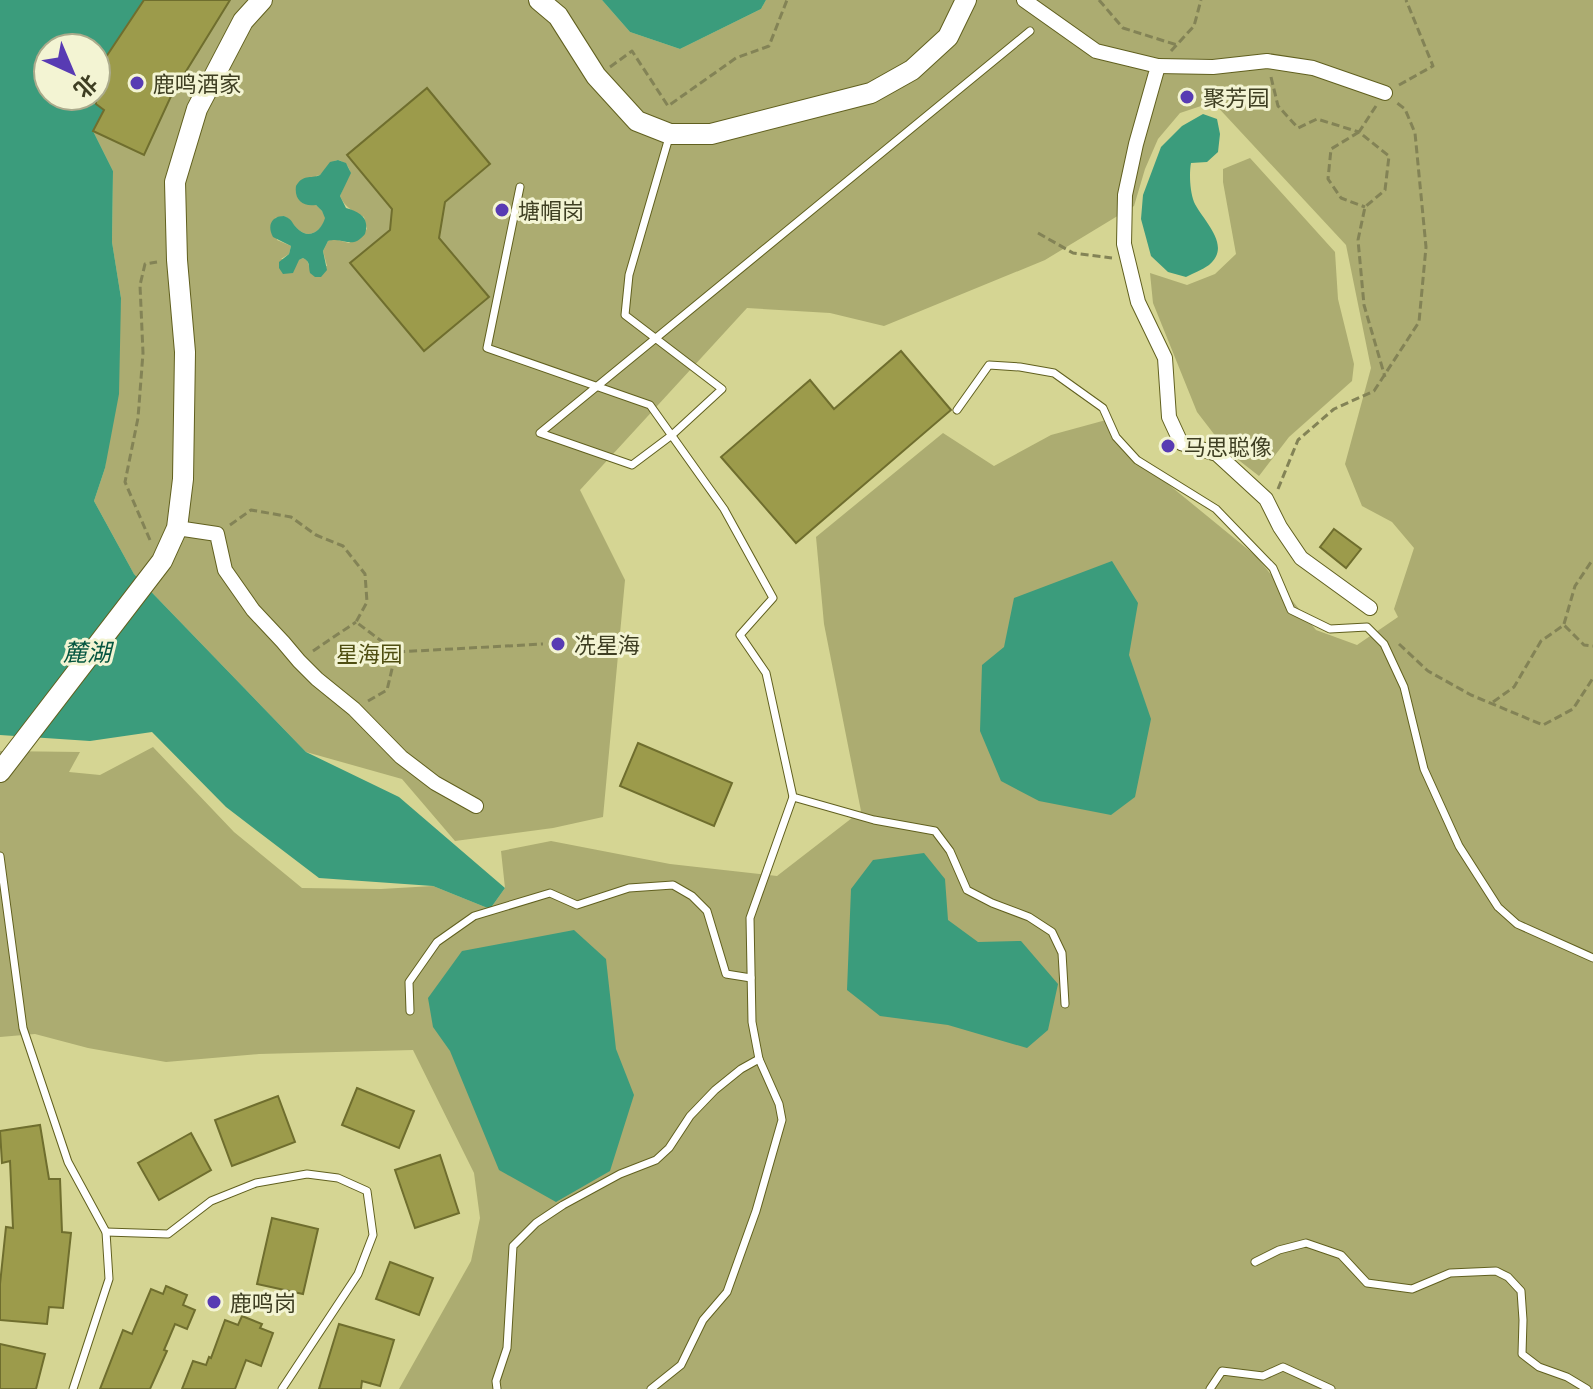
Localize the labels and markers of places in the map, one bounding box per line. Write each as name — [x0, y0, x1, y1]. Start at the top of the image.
place label: 鹿鸣酒家 — [153, 71, 241, 96]
marker: 鹿鸣酒家 — [128, 74, 146, 92]
place label: 聚芳园 — [1203, 85, 1269, 110]
marker: 聚芳园 — [1178, 88, 1196, 106]
place label: 塘帽岗 — [518, 198, 584, 223]
marker: 塘帽岗 — [493, 201, 511, 219]
place label: 马思聪像 — [1184, 434, 1272, 459]
marker: 马思聪像 — [1159, 437, 1177, 455]
place label: 冼星海 — [574, 632, 640, 657]
marker: 冼星海 — [549, 635, 567, 653]
place label: 鹿鸣岗 — [230, 1290, 296, 1315]
marker: 鹿鸣岗 — [205, 1293, 223, 1311]

